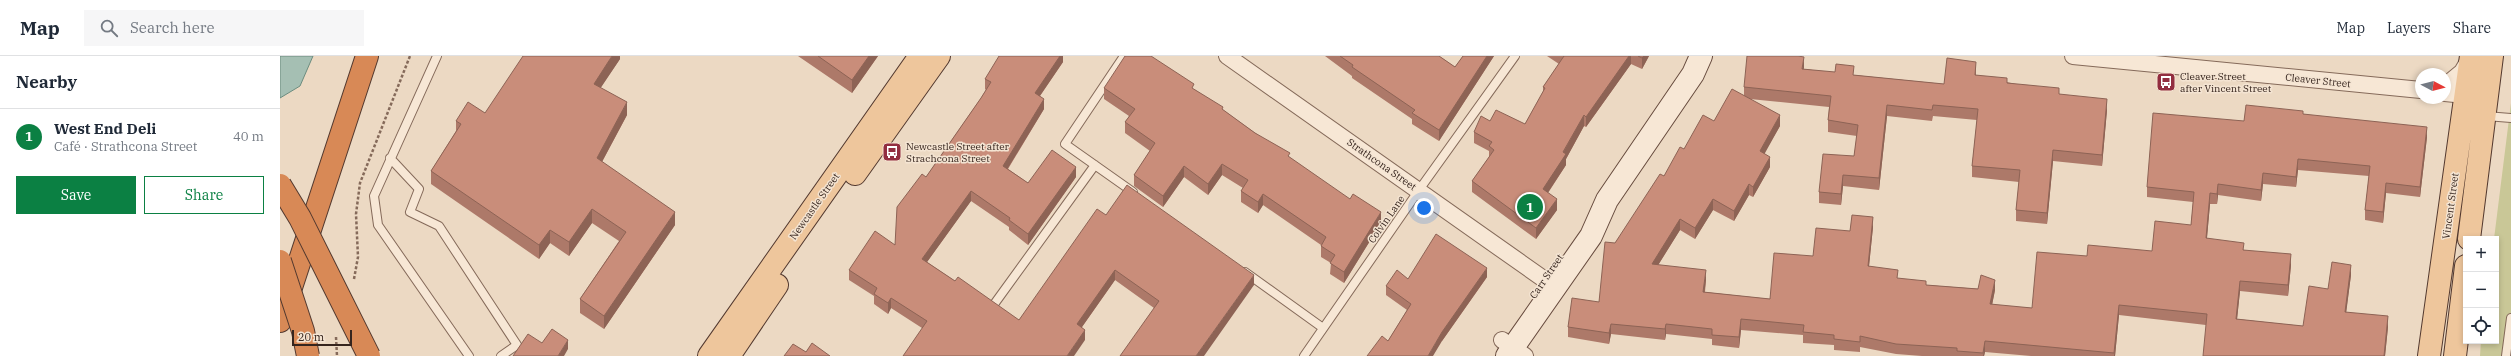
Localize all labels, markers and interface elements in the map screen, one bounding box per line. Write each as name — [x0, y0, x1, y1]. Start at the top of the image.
search box — [84, 10, 364, 46]
text: Map — [20, 16, 60, 40]
icon: search — [98, 17, 120, 39]
text: Search here — [130, 18, 214, 37]
text: Map — [2337, 19, 2365, 37]
text: Layers — [2387, 19, 2431, 37]
text: Share — [2453, 19, 2491, 37]
north arrow — [2415, 68, 2451, 104]
place label: Cleaver Street after Vincent Street — [2180, 70, 2272, 95]
text: Nearby — [16, 71, 77, 93]
bus stop icon: Cleaver Street after Vincent Street — [2155, 71, 2177, 93]
street label: Cleaver Street — [2285, 71, 2352, 90]
text: West End Deli — [54, 119, 156, 138]
text: 1 — [25, 128, 33, 145]
text: 40 m — [233, 128, 264, 145]
street label: Strathcona Street — [1344, 136, 1419, 193]
text: Café · Strathcona Street — [54, 138, 197, 155]
place label: Newcastle Street after Strachcona Street — [906, 140, 1010, 165]
bus stop icon: Newcastle Street after Strachcona Street — [881, 141, 903, 163]
street label: Newcastle Street — [787, 170, 843, 242]
street label: Vincent Street — [2439, 172, 2462, 240]
button: Save — [16, 176, 136, 214]
button: Share — [144, 176, 264, 214]
pin: 1 — [1517, 192, 1543, 222]
street label: Colvin Lane — [1365, 193, 1408, 246]
your location — [1414, 198, 1434, 218]
map controls — [2463, 236, 2499, 344]
button: + — [2463, 236, 2499, 272]
street label: Carr Street — [1527, 251, 1566, 301]
button: − — [2463, 272, 2499, 308]
button: locate — [2463, 308, 2499, 344]
scale bar — [292, 328, 352, 347]
text: 20 m — [298, 330, 324, 344]

